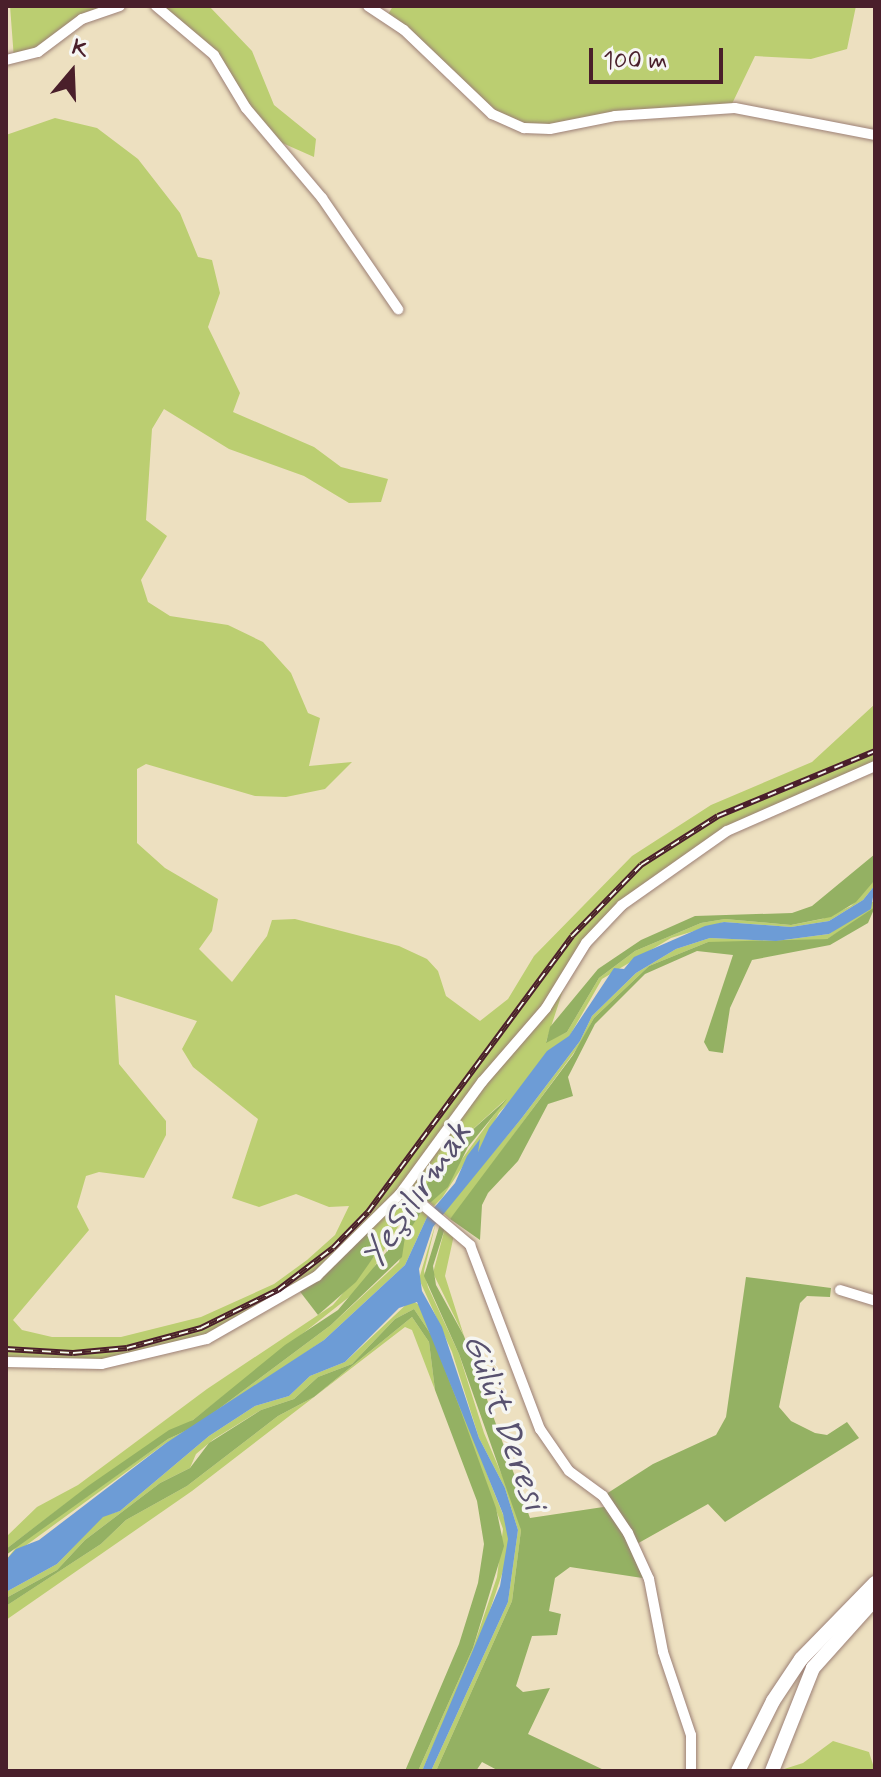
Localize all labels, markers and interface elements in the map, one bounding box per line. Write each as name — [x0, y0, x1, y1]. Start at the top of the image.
north arrow — [32, 32, 112, 112]
scale bar — [593, 32, 727, 82]
text: K — [68, 34, 92, 65]
text: 100 m — [603, 46, 667, 77]
water label: Yeşilırmak — [353, 1114, 481, 1276]
water label: Gülüt Deresi — [454, 1331, 554, 1513]

